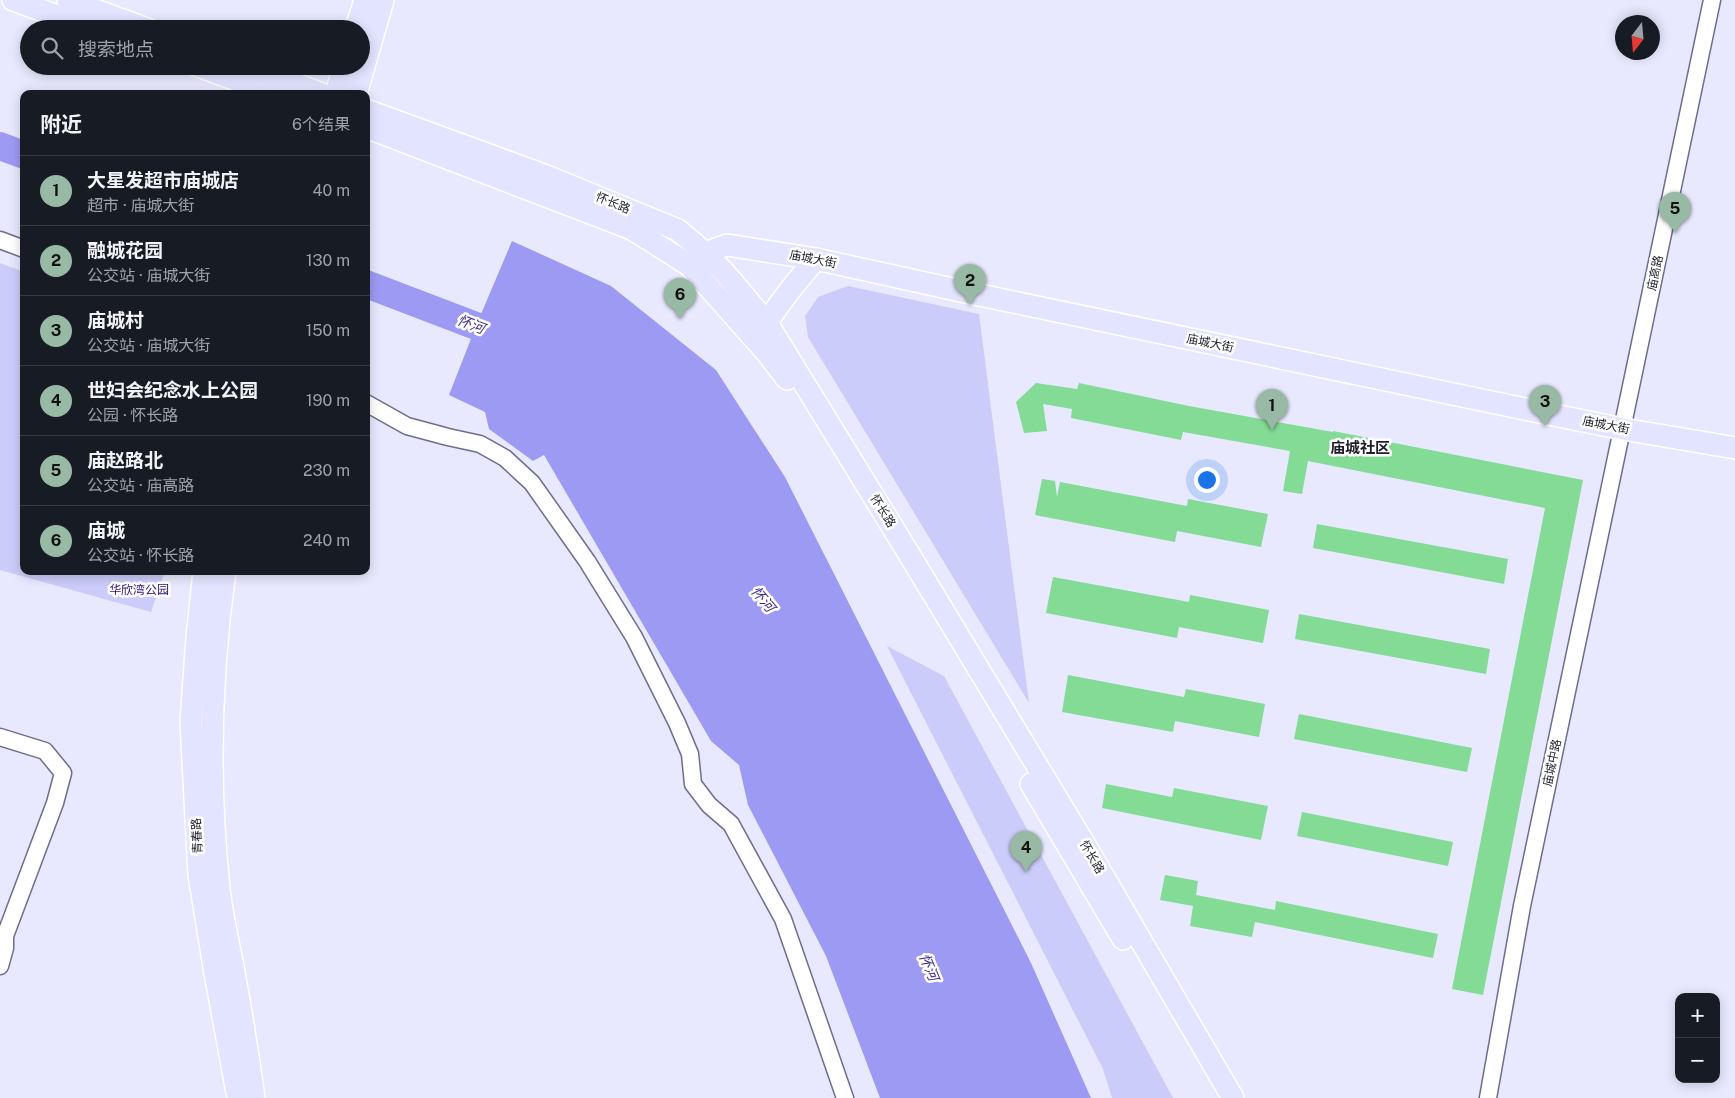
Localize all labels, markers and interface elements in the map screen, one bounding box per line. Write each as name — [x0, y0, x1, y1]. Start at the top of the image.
north arrow — [1615, 15, 1660, 60]
search box — [20, 20, 370, 75]
icon: search — [38, 34, 66, 62]
text: 搜索地点 — [78, 38, 154, 60]
text: 附近 — [40, 112, 82, 137]
text: 6个结果 — [292, 115, 350, 134]
text: 大星发超市庙城店 — [87, 169, 239, 191]
text: 1 — [53, 181, 59, 200]
text: 40 m — [312, 181, 350, 200]
street label: 怀长路 — [594, 190, 632, 216]
pin: 5 — [1659, 192, 1691, 233]
text: 超市 · 庙城大街 — [87, 196, 194, 215]
text: 融城花园 — [87, 239, 163, 261]
street label: 庙城大街 — [788, 248, 838, 270]
text: 2 — [51, 251, 61, 270]
text: 130 m — [306, 251, 350, 270]
street label: 庙高路 — [1644, 254, 1666, 292]
pin: 2 — [954, 264, 986, 305]
text: 公交站 · 庙城大街 — [87, 266, 210, 285]
pin: 6 — [664, 278, 696, 319]
text: 庙城村 — [87, 309, 144, 331]
water label: 怀河 — [455, 312, 490, 338]
text: 3 — [51, 321, 61, 340]
text: 150 m — [306, 321, 350, 340]
street label: 庙城大街 — [1185, 331, 1235, 355]
text: 公交站 · 庙城大街 — [87, 336, 210, 355]
text: 世妇会纪念水上公园 — [87, 379, 258, 401]
pin: 3 — [1529, 385, 1561, 426]
pin: 1 — [1256, 389, 1288, 430]
text: 4 — [51, 391, 61, 410]
text: 190 m — [306, 391, 350, 410]
text: 公园 · 怀长路 — [87, 406, 178, 425]
street label: 庙城大街 — [1581, 414, 1631, 436]
district label: 庙城社区 — [1330, 439, 1390, 456]
text: 庙赵路北 — [87, 449, 163, 471]
text: 5 — [51, 461, 61, 480]
text: 230 m — [303, 461, 350, 480]
your location — [1194, 467, 1220, 493]
text: 公交站 · 庙高路 — [87, 476, 194, 495]
street label: 怀长路 — [868, 492, 898, 530]
text: 庙城 — [87, 519, 125, 541]
text: 6 — [51, 531, 61, 550]
text: 240 m — [303, 531, 350, 550]
text: 公交站 · 怀长路 — [87, 546, 194, 565]
park label: 华欣湾公园 — [109, 583, 169, 597]
water label: 怀河 — [748, 583, 780, 617]
street label: 庙城中路 — [1540, 738, 1564, 788]
street label: 青春路 — [189, 818, 205, 854]
pin: 4 — [1010, 831, 1042, 872]
street label: 怀长路 — [1077, 838, 1107, 876]
water label: 怀河 — [916, 951, 943, 986]
map controls — [1675, 993, 1720, 1083]
button: + — [1675, 993, 1720, 1038]
button: − — [1675, 1038, 1720, 1083]

